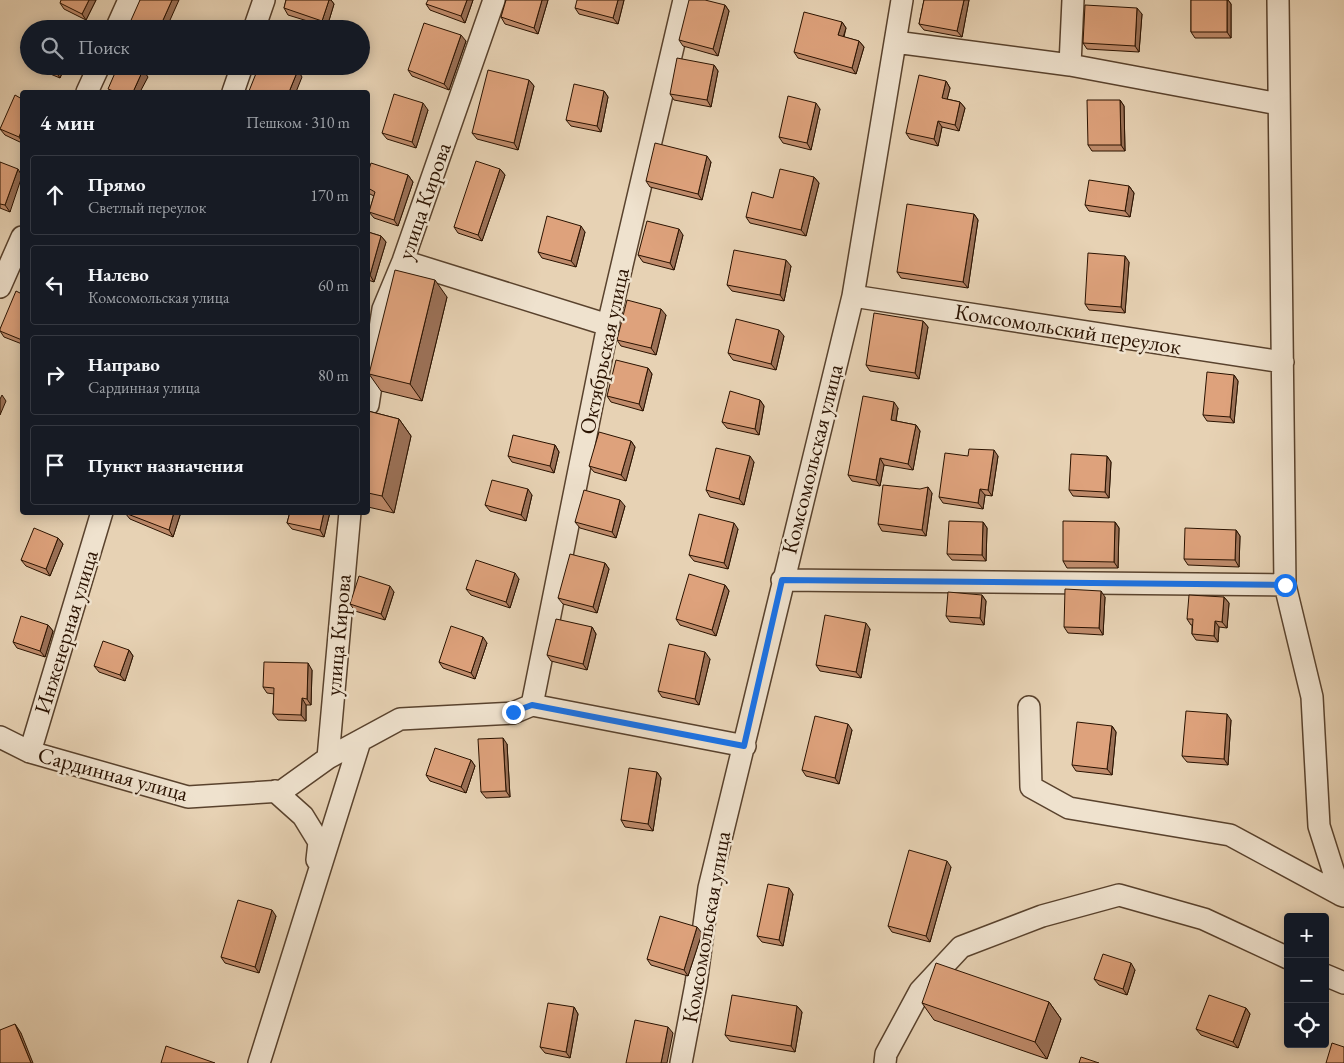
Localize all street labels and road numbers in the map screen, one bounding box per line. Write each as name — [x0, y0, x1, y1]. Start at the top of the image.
street label: улица Кирова — [390, 138, 458, 264]
street label: Октябрьская улица — [572, 265, 636, 437]
street label: Комсомольский переулок — [953, 297, 1184, 361]
street label: Комсомольская улица — [774, 361, 850, 557]
street label: Инженерная улица — [27, 546, 105, 718]
street label: улица Кирова — [318, 573, 358, 697]
street label: Сардинная улица — [35, 740, 191, 808]
street label: Комсомольская улица — [675, 829, 737, 1025]

